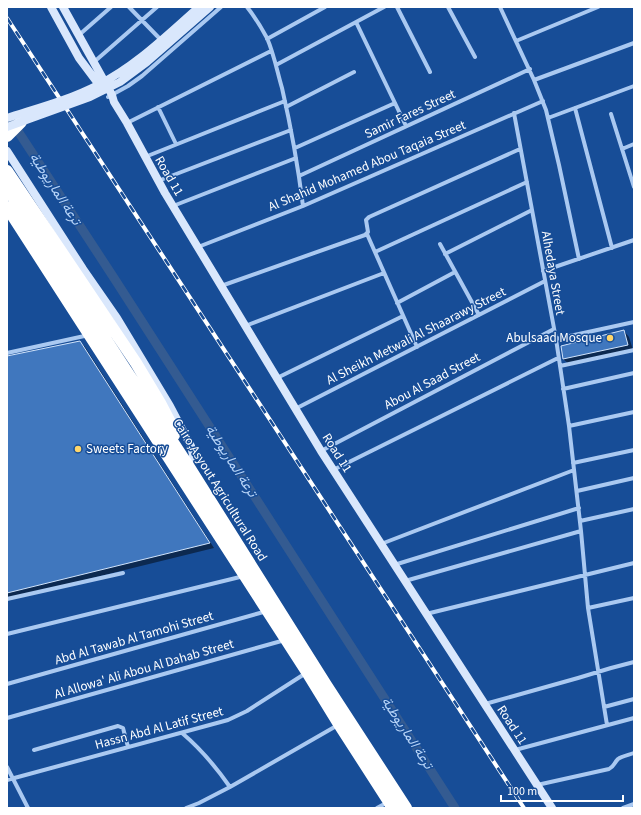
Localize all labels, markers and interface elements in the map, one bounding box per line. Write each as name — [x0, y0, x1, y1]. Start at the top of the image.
street label: Samir Fares Street — [362, 85, 459, 143]
street label: Al Shahid Mohamed Abou Taqaia Street — [265, 116, 469, 216]
water label: ترعة الماريوطية — [24, 149, 87, 230]
street label: Road 11 — [150, 153, 188, 199]
street label: Alhedaya Street — [537, 229, 569, 317]
street label: Al Sheikh Metwali Al Shaarawy Street — [323, 282, 509, 389]
place label: Abulsaad Mosque — [506, 329, 602, 347]
marker: Abulsaad Mosque — [605, 333, 615, 343]
street label: Abou Al Saad Street — [381, 348, 484, 414]
street label: Cairo,Asyout Agricultural Road — [169, 415, 271, 565]
water label: ترعة الماريوطية — [200, 421, 263, 502]
street label: Road 11 — [318, 430, 356, 476]
place label: Sweets Factory — [86, 440, 168, 458]
marker: Sweets Factory — [73, 444, 83, 454]
street label: Abd Al Tawab Al Tamohi Street — [53, 607, 216, 669]
street label: Al Allowa' Ali Abou Al Dahab Street — [52, 635, 236, 703]
water label: ترعة الماريوطية — [376, 693, 439, 774]
street label: Hassn Abd Al Latif Street — [93, 702, 226, 754]
street label: Road 11 — [493, 702, 531, 748]
scale bar — [501, 777, 623, 803]
text: 100 m — [507, 783, 537, 800]

